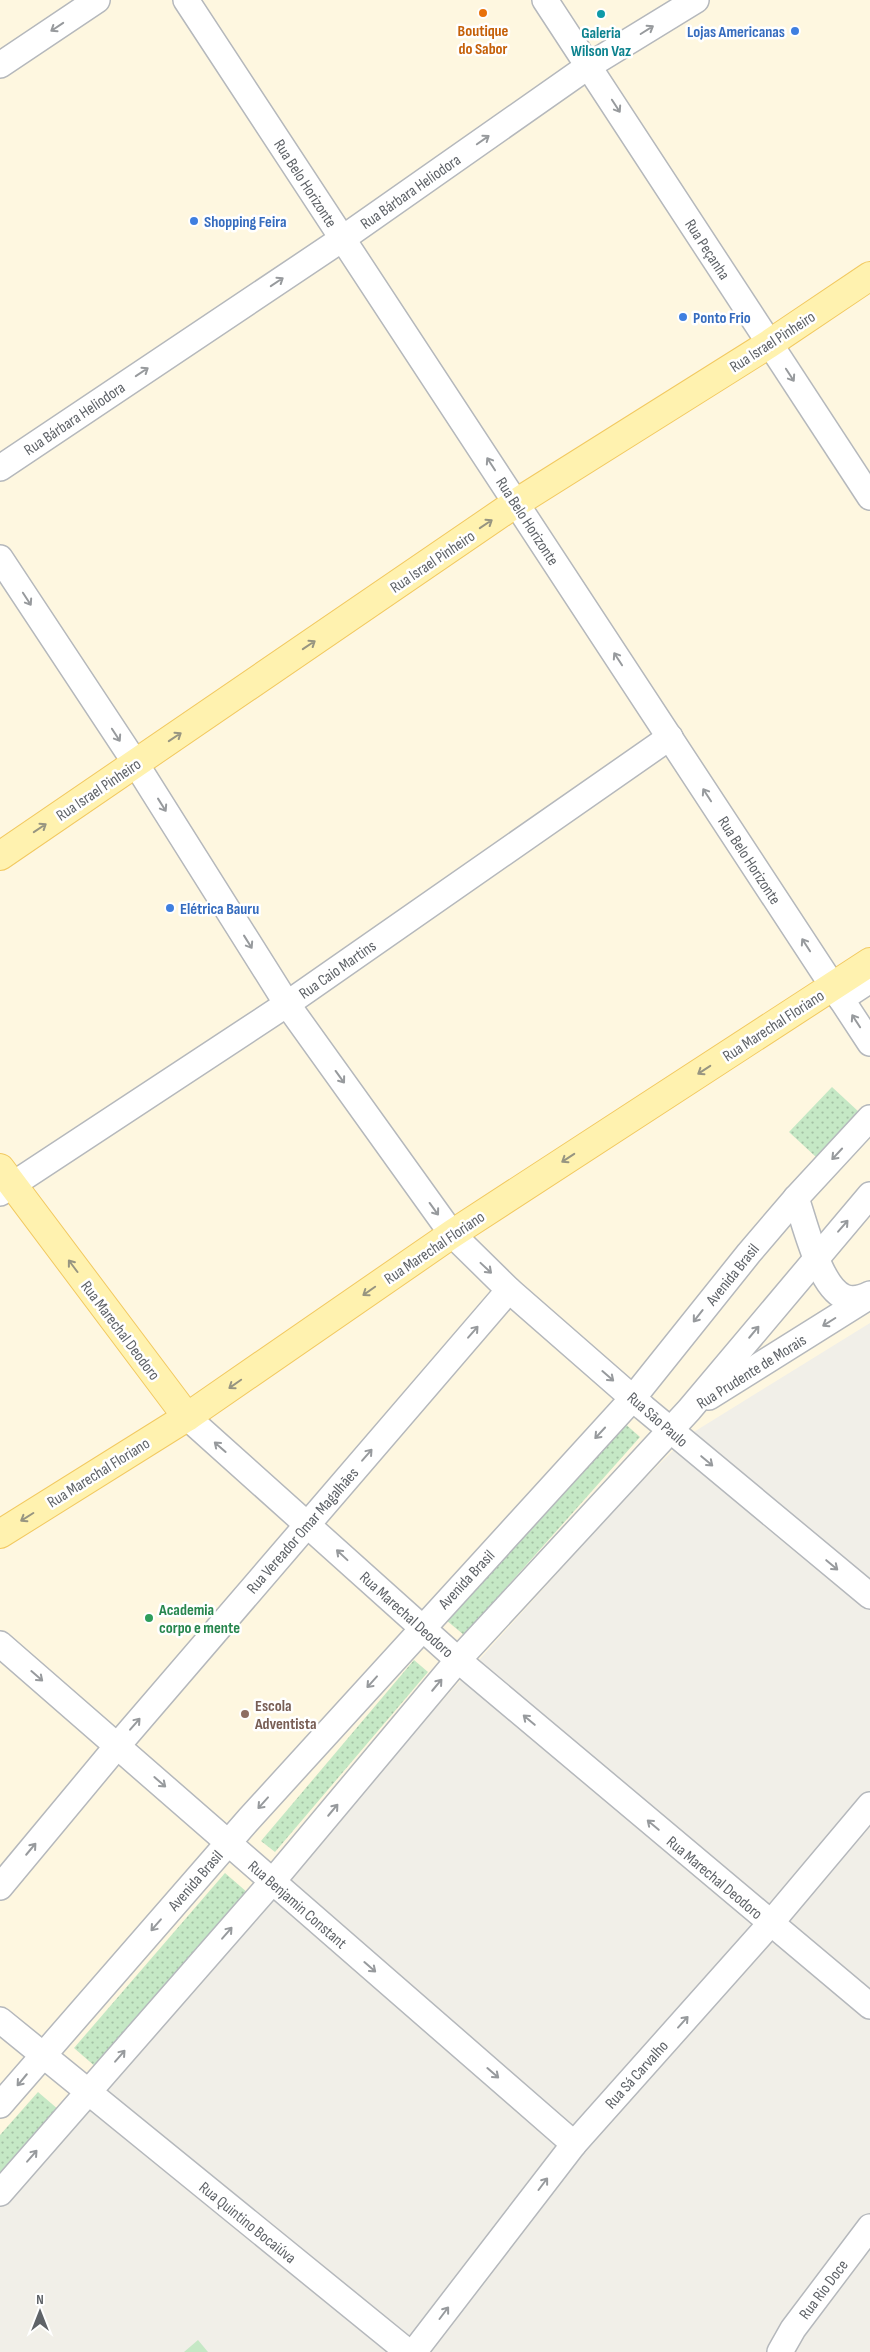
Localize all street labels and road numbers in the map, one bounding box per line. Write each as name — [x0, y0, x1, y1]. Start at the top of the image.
street label: Rua Belo Horizonte — [269, 136, 340, 231]
street label: Rua Bárbara Heliodora — [357, 151, 465, 234]
street label: Rua Peçanha — [680, 216, 733, 284]
street label: Rua Israel Pinheiro — [727, 308, 819, 377]
street label: Rua Bárbara Heliodora — [21, 378, 129, 460]
street label: Rua Belo Horizonte — [491, 474, 562, 569]
street label: Rua Israel Pinheiro — [387, 527, 479, 598]
street label: Rua Israel Pinheiro — [53, 755, 145, 826]
street label: Rua Belo Horizonte — [713, 813, 784, 908]
street label: Rua Caio Martins — [296, 937, 380, 1004]
street label: Rua Marechal Floriano — [720, 986, 828, 1066]
street label: Rua Marechal Floriano — [381, 1208, 489, 1289]
street label: Avenida Brasil — [702, 1240, 764, 1310]
street label: Rua Marechal Deodoro — [76, 1278, 163, 1384]
street label: Rua Prudente de Morais — [693, 1331, 810, 1414]
street label: Rua São Paulo — [623, 1389, 691, 1452]
street label: Rua Marechal Floriano — [44, 1434, 153, 1512]
street label: Rua Vereador Omar Magalhães — [243, 1464, 363, 1598]
street label: Avenida Brasil — [434, 1547, 499, 1614]
street label: Rua Marechal Deodoro — [355, 1568, 457, 1662]
street label: Rua Marechal Deodoro — [662, 1833, 766, 1924]
street label: Avenida Brasil — [164, 1847, 227, 1916]
street label: Rua Benjamin Constant — [244, 1857, 350, 1953]
street label: Rua Sá Carvalho — [602, 2037, 673, 2113]
street label: Rua Quintino Bocaiúva — [195, 2178, 299, 2268]
street label: Rua Rio Doce — [796, 2256, 853, 2323]

